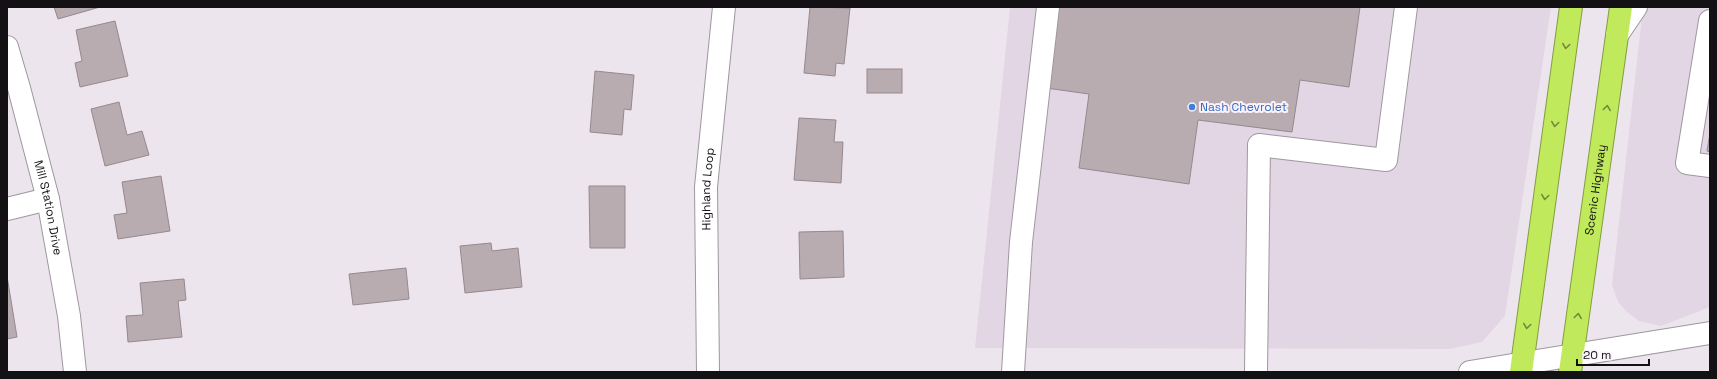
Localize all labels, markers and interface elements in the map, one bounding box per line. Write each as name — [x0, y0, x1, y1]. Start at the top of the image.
one-way arrow — [1562, 43, 1571, 49]
place label: Nash Chevrolet — [1200, 99, 1287, 115]
marker: Nash Chevrolet — [1187, 102, 1197, 112]
one-way arrow — [1602, 105, 1611, 111]
one-way arrow — [1551, 121, 1560, 127]
street label: Scenic Highway — [1581, 143, 1610, 236]
street label: Highland Loop — [698, 147, 718, 231]
street label: Mill Station Drive — [30, 158, 66, 257]
one-way arrow — [1541, 194, 1550, 200]
one-way arrow — [1573, 313, 1582, 319]
one-way arrow — [1523, 323, 1532, 329]
scale bar — [1577, 341, 1649, 367]
text: 20 m — [1583, 347, 1611, 363]

